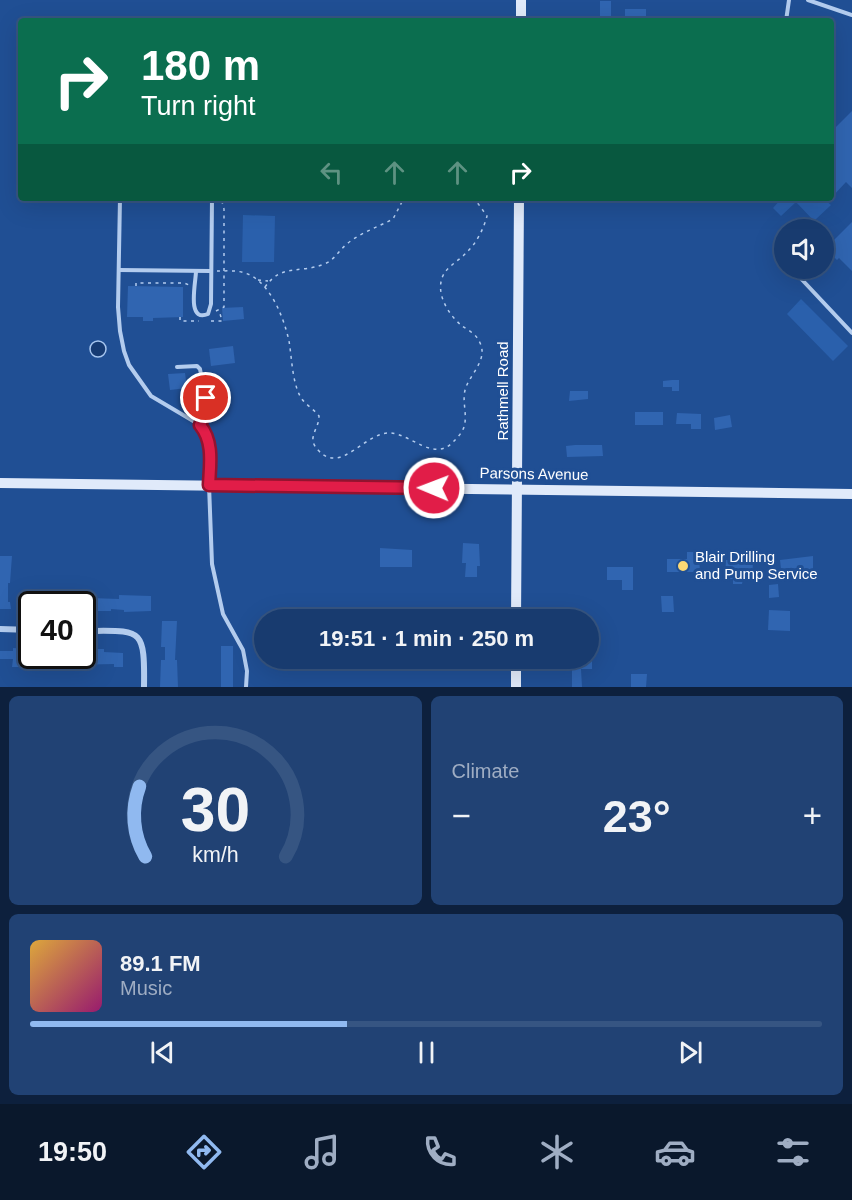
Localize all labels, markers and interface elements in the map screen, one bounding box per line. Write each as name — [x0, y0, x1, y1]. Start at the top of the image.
icon: right — [42, 42, 120, 120]
text: 180 m — [141, 42, 260, 89]
text: Turn right — [141, 91, 256, 121]
icon: left — [315, 156, 348, 189]
icon: ahead — [378, 156, 411, 189]
icon: ahead — [441, 156, 474, 189]
icon: right — [504, 156, 537, 189]
map controls — [774, 219, 834, 279]
button: sound — [774, 219, 834, 279]
street label: Rathmell Road — [494, 341, 511, 441]
pin — [180, 372, 231, 423]
icon: arrive — [189, 381, 222, 414]
position arrow — [402, 456, 466, 520]
street label: Parsons Avenue — [479, 464, 589, 483]
place label: Blair Drilling and Pump Service — [695, 548, 818, 582]
marker: Blair Drilling and Pump Service — [676, 559, 690, 573]
speed limit sign: 40 — [18, 591, 96, 669]
text: 19:51 · 1 min · 250 m — [319, 626, 534, 651]
text: Climate — [452, 760, 519, 782]
text: 30 — [181, 775, 250, 844]
text: 23° — [603, 791, 671, 842]
text: − — [452, 797, 471, 834]
text: + — [803, 797, 822, 834]
text: km/h — [192, 844, 238, 868]
text: 89.1 FM — [120, 951, 201, 976]
text: Music — [120, 977, 172, 999]
icon: previous — [146, 1036, 179, 1069]
icon: pause — [410, 1036, 443, 1069]
icon: next — [674, 1036, 707, 1069]
icon: directions — [183, 1131, 225, 1173]
icon: music — [301, 1131, 343, 1173]
icon: phone — [419, 1131, 461, 1173]
icon: climate — [536, 1131, 578, 1173]
icon: car — [654, 1131, 696, 1173]
icon: filters — [772, 1131, 814, 1173]
text: 19:50 — [38, 1137, 107, 1167]

